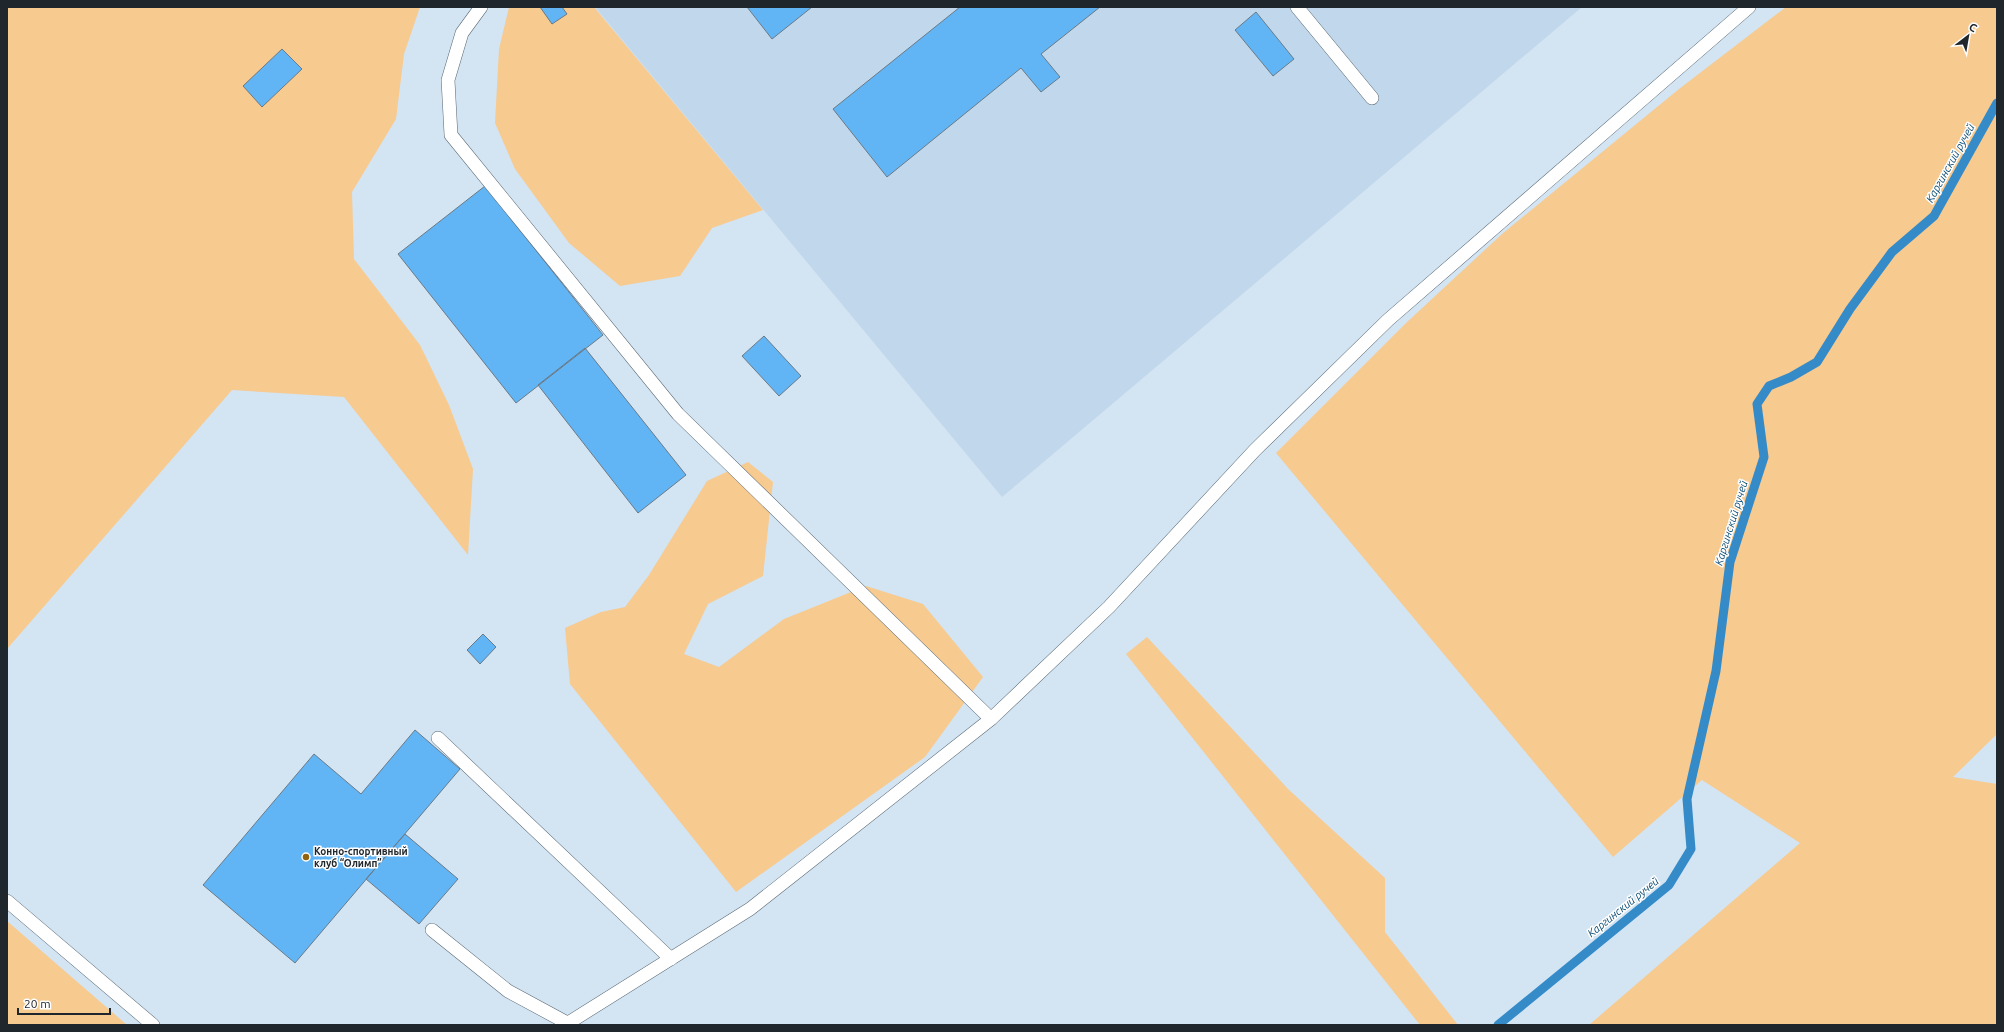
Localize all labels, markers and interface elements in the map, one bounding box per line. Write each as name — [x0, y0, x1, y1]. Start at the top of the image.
north arrow — [1948, 16, 1988, 56]
text: С — [1967, 20, 1979, 34]
water label: Каргинский ручей — [1923, 122, 1977, 204]
water label: Каргинский ручей — [1712, 479, 1750, 567]
place label: Конно-спортивный клуб “Олимп” — [314, 846, 408, 869]
marker: Конно-спортивный клуб “Олимп” — [301, 852, 311, 862]
water label: Каргинский ручей — [1585, 875, 1661, 939]
scale bar — [18, 990, 110, 1016]
text: 20 m — [24, 997, 51, 1010]

